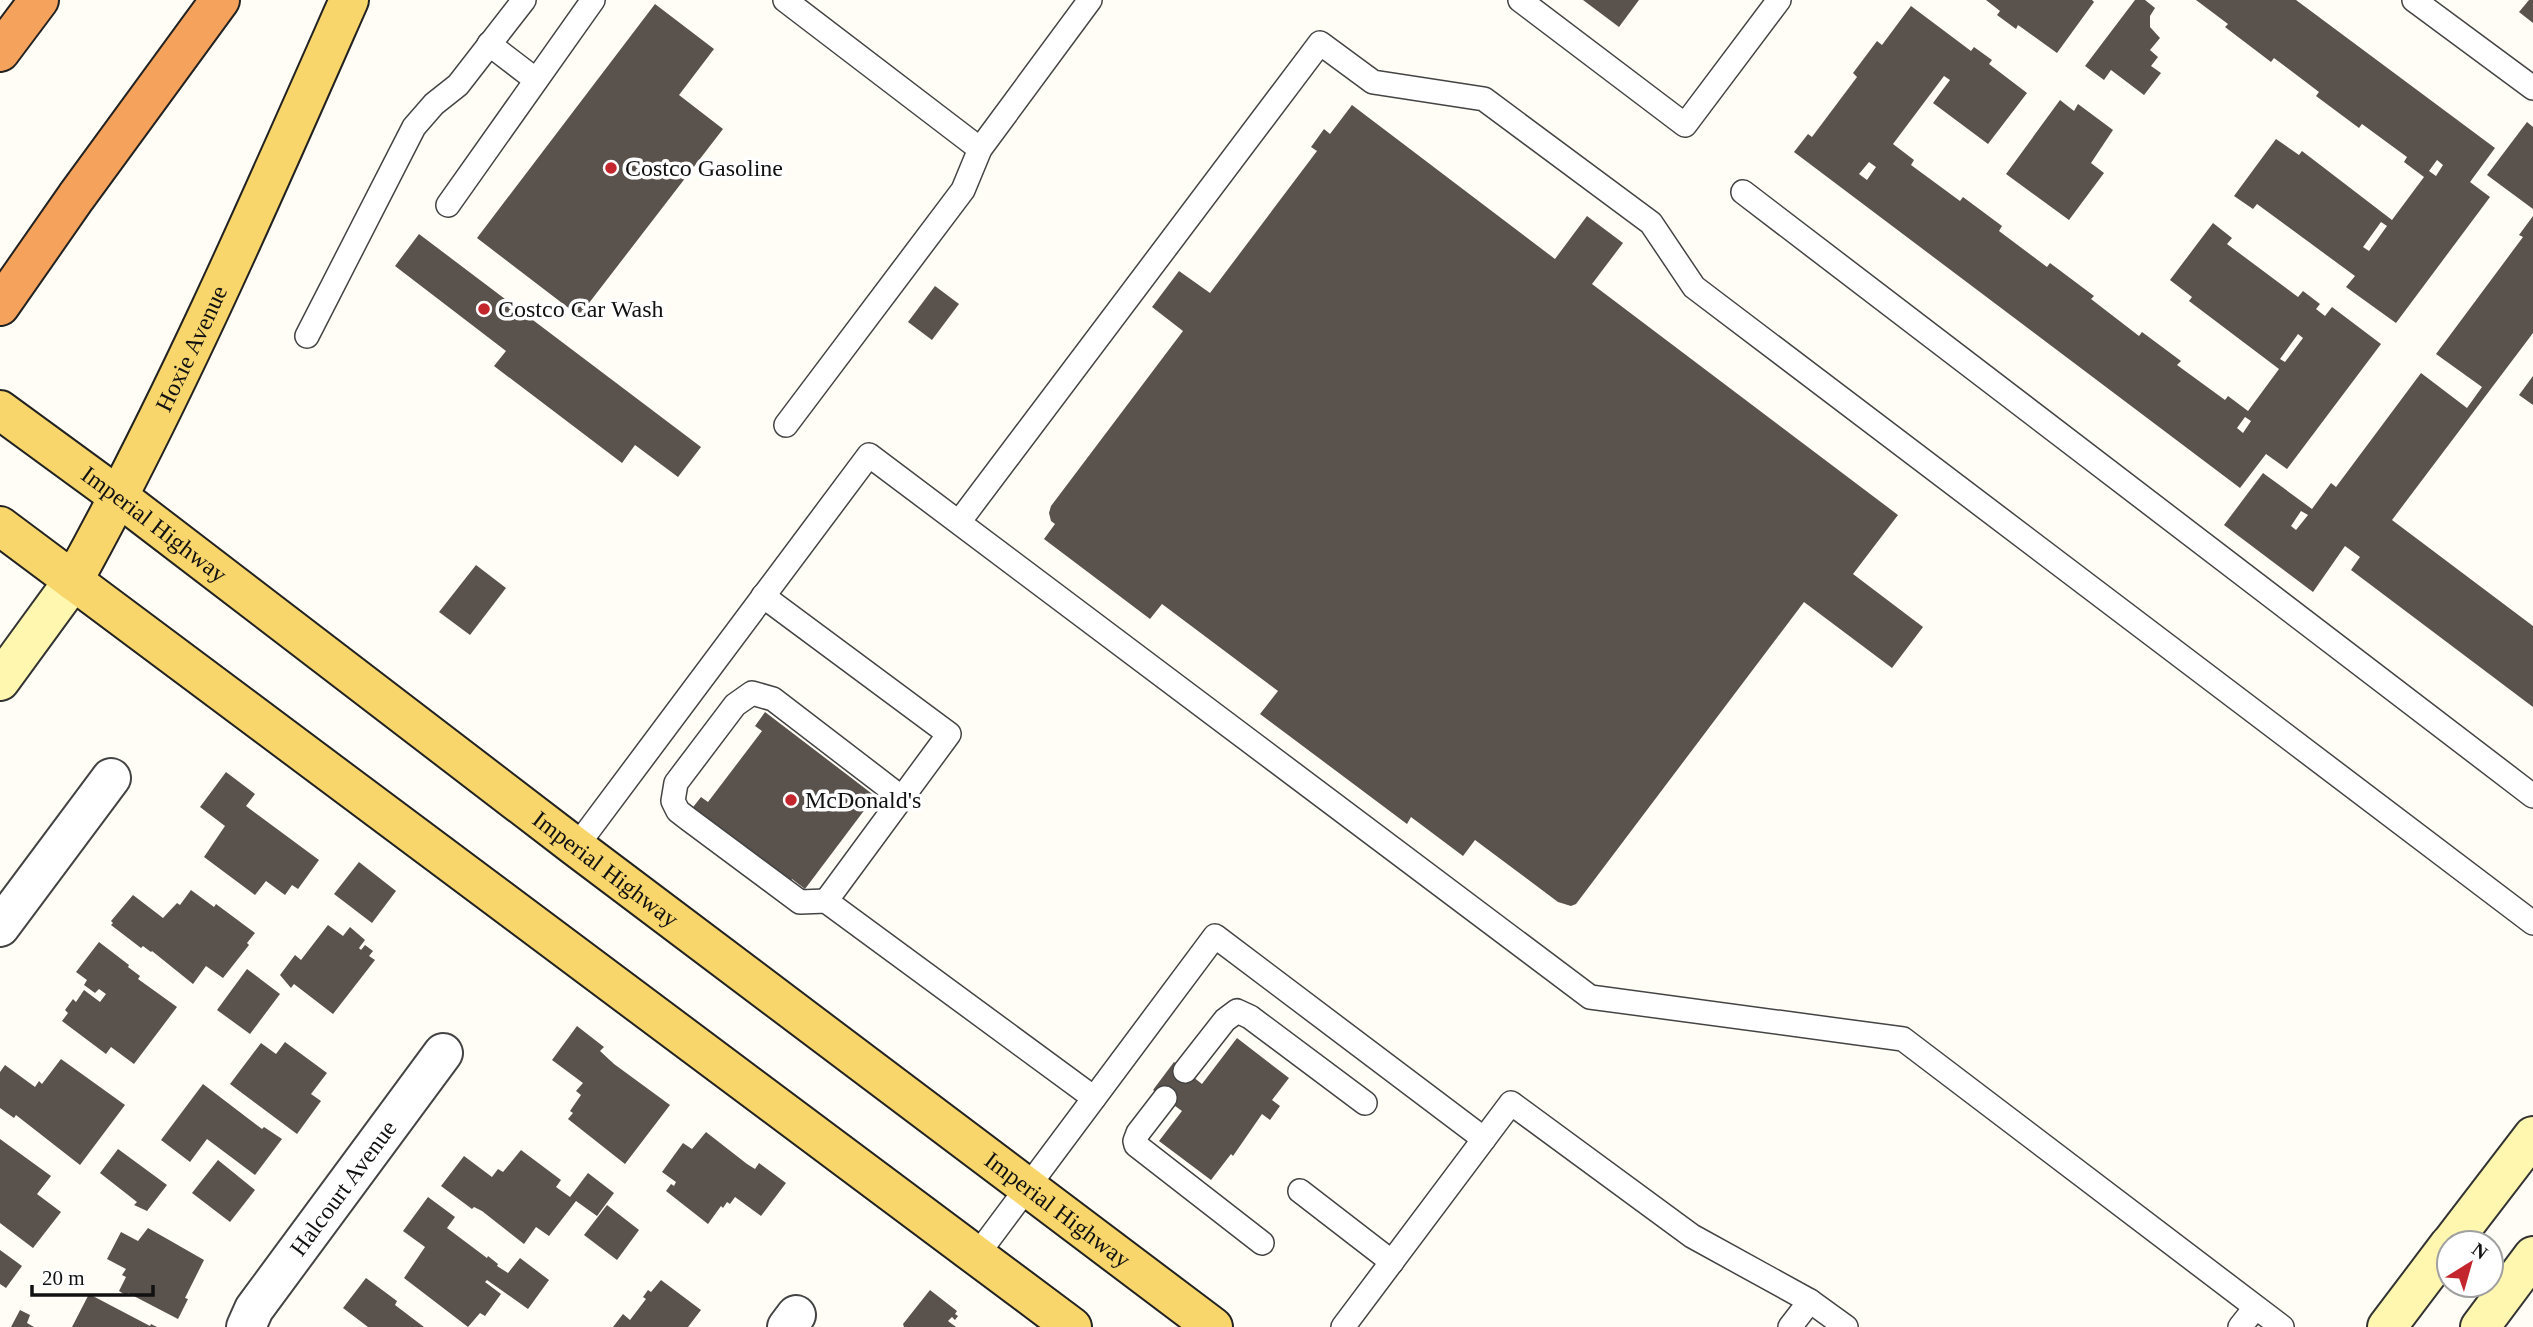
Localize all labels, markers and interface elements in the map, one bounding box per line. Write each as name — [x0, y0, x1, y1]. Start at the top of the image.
place label: Costco Gasoline — [625, 155, 783, 181]
marker: Costco Gasoline — [603, 160, 619, 176]
street label: Hoxie Avenue — [150, 281, 232, 416]
place label: Costco Car Wash — [498, 296, 664, 322]
marker: Costco Car Wash — [476, 301, 492, 317]
street label: Imperial Highway — [77, 461, 232, 588]
place label: McDonald's — [805, 787, 921, 813]
marker: McDonald's — [783, 792, 799, 808]
street label: Imperial Highway — [528, 806, 683, 932]
street label: Halcourt Avenue — [285, 1115, 402, 1261]
street label: Imperial Highway — [980, 1147, 1135, 1273]
north arrow — [2435, 1229, 2505, 1299]
text: N — [2468, 1238, 2492, 1264]
scale bar — [32, 1254, 152, 1298]
text: 20 m — [42, 1266, 85, 1290]

